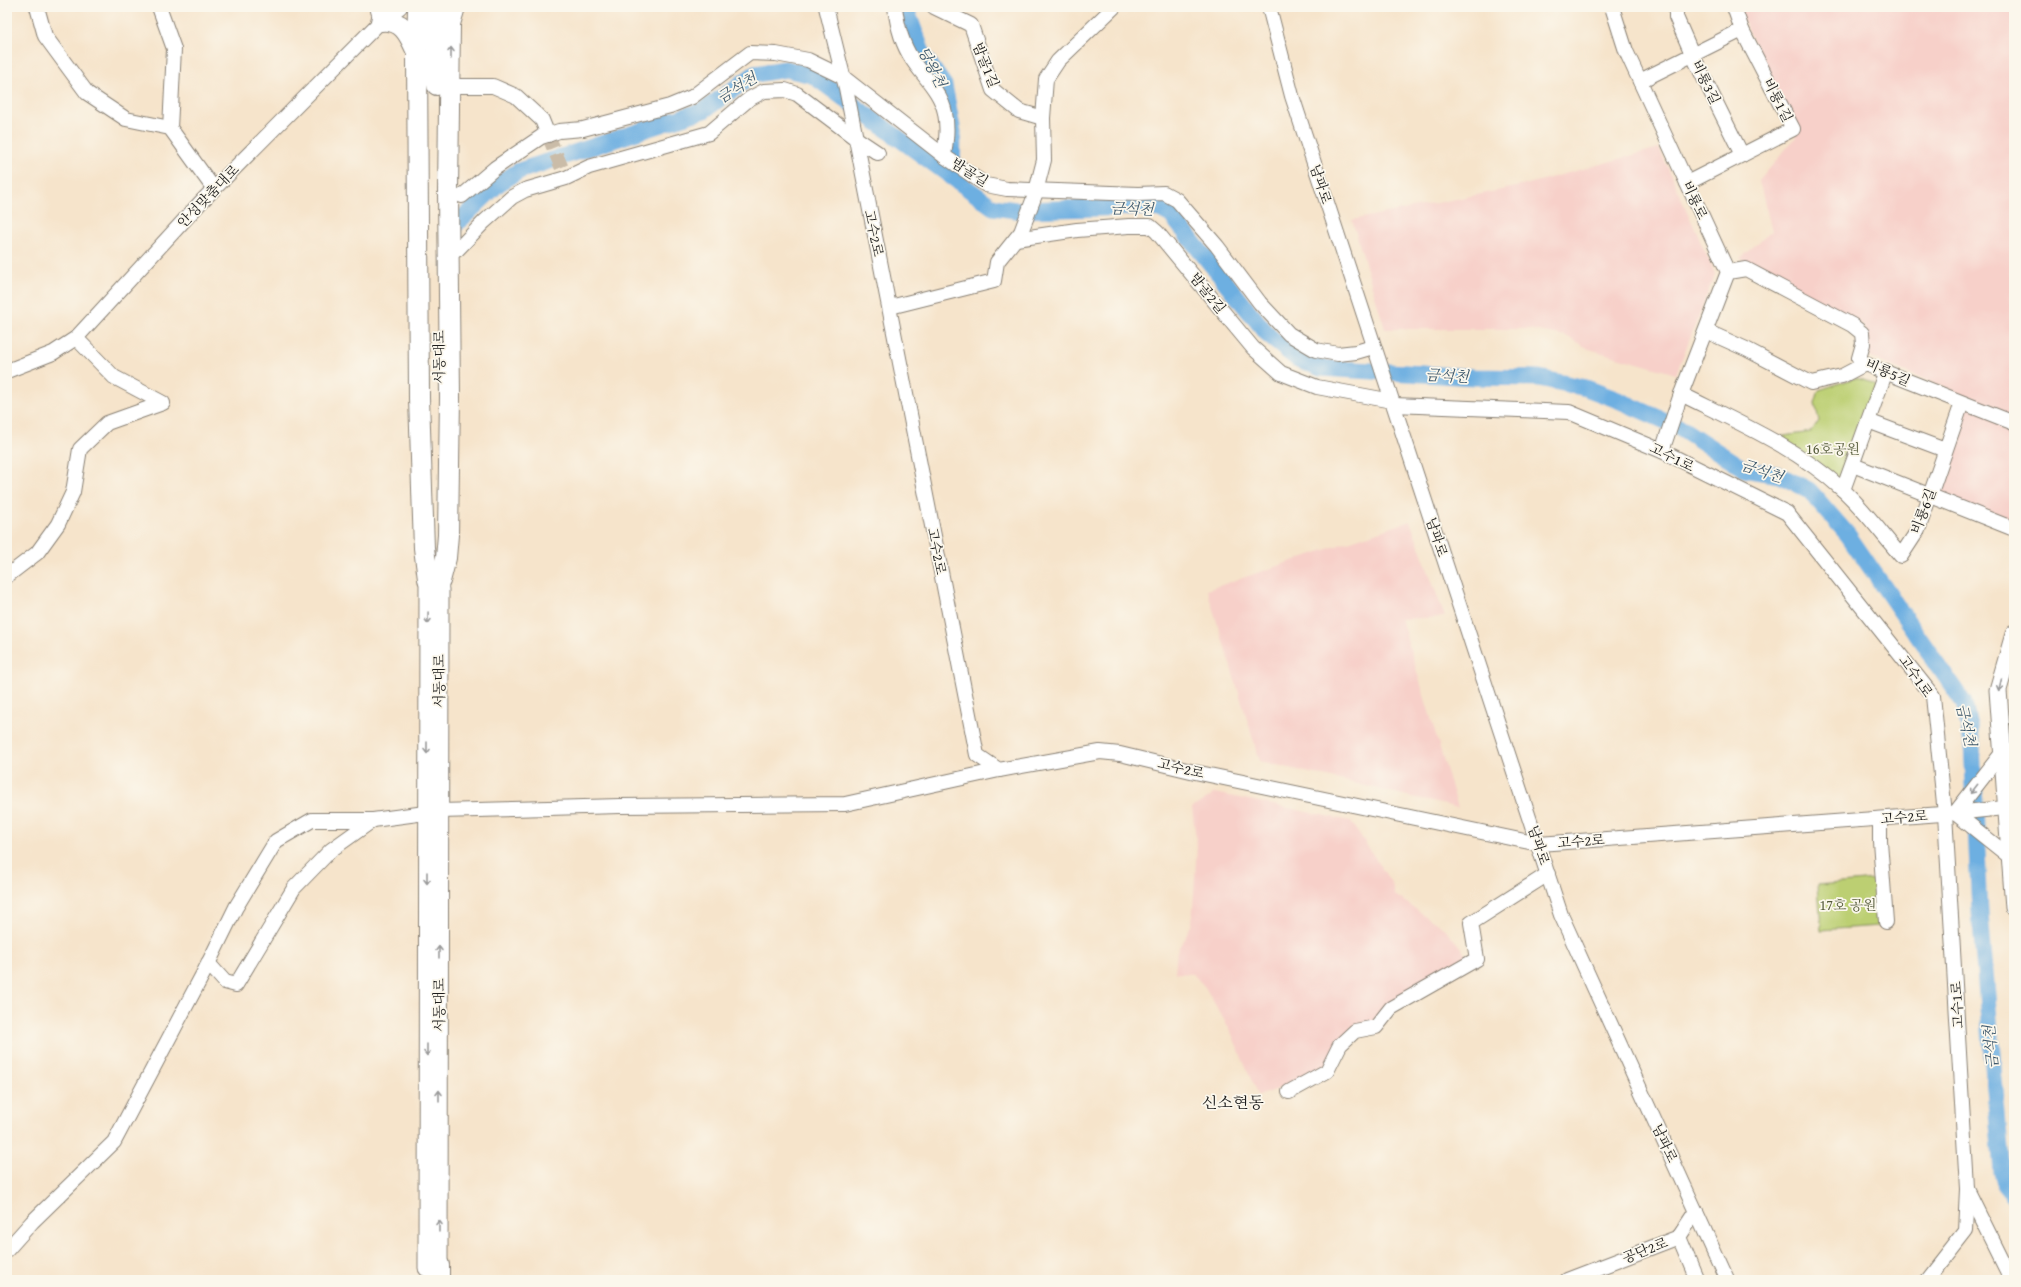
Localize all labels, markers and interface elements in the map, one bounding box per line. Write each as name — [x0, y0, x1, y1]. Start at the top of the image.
street label: 밤골1길 — [968, 39, 1004, 91]
water label: 당왕천 — [913, 43, 952, 92]
one-way arrow — [447, 47, 455, 60]
street label: 비룡3길 — [1687, 56, 1725, 108]
water label: 금석천 — [713, 66, 762, 108]
street label: 비룡1길 — [1758, 74, 1798, 126]
street label: 밤골길 — [947, 153, 993, 191]
street label: 안성맞춤대로 — [173, 160, 244, 232]
street label: 남파로 — [1305, 162, 1337, 207]
street label: 비룡로 — [1677, 177, 1713, 223]
water label: 금석천 — [1110, 197, 1156, 220]
street label: 고수2로 — [859, 208, 889, 259]
street label: 밤골2길 — [1185, 268, 1231, 318]
street label: 서동대로 — [429, 329, 449, 384]
street label: 비룡5길 — [1862, 353, 1914, 391]
water label: 금석천 — [1425, 364, 1471, 387]
street label: 고수1로 — [1646, 438, 1698, 477]
park label: 16호공원 — [1806, 439, 1860, 459]
water label: 금석천 — [1738, 454, 1787, 488]
street label: 비룡6길 — [1905, 485, 1941, 537]
street label: 남파로 — [1421, 515, 1453, 560]
street label: 고수2로 — [923, 526, 951, 577]
one-way arrow — [424, 611, 431, 624]
street label: 고수1로 — [1894, 651, 1938, 702]
street label: 서동대로 — [429, 653, 449, 708]
one-way arrow — [1996, 678, 2003, 691]
water label: 금석천 — [1951, 701, 1982, 750]
one-way arrow — [423, 741, 431, 754]
street label: 고수2로 — [1156, 753, 1207, 783]
one-way arrow — [1970, 784, 1978, 795]
street label: 고수2로 — [1880, 805, 1929, 829]
street label: 남파로 — [1523, 823, 1555, 868]
street label: 고수2로 — [1557, 829, 1606, 853]
one-way arrow — [423, 871, 431, 884]
park label: 17호 공원 — [1819, 895, 1877, 915]
one-way arrow — [435, 946, 443, 959]
street label: 서동대로 — [429, 977, 449, 1032]
street label: 고수1로 — [1946, 980, 1968, 1029]
water label: 금석천 — [1978, 1023, 2003, 1070]
one-way arrow — [423, 1043, 431, 1056]
one-way arrow — [435, 1090, 443, 1103]
district label: 신소현동 — [1202, 1090, 1264, 1114]
street label: 남파로 — [1647, 1120, 1683, 1166]
one-way arrow — [435, 1220, 443, 1233]
street label: 공단2로 — [1619, 1232, 1671, 1268]

